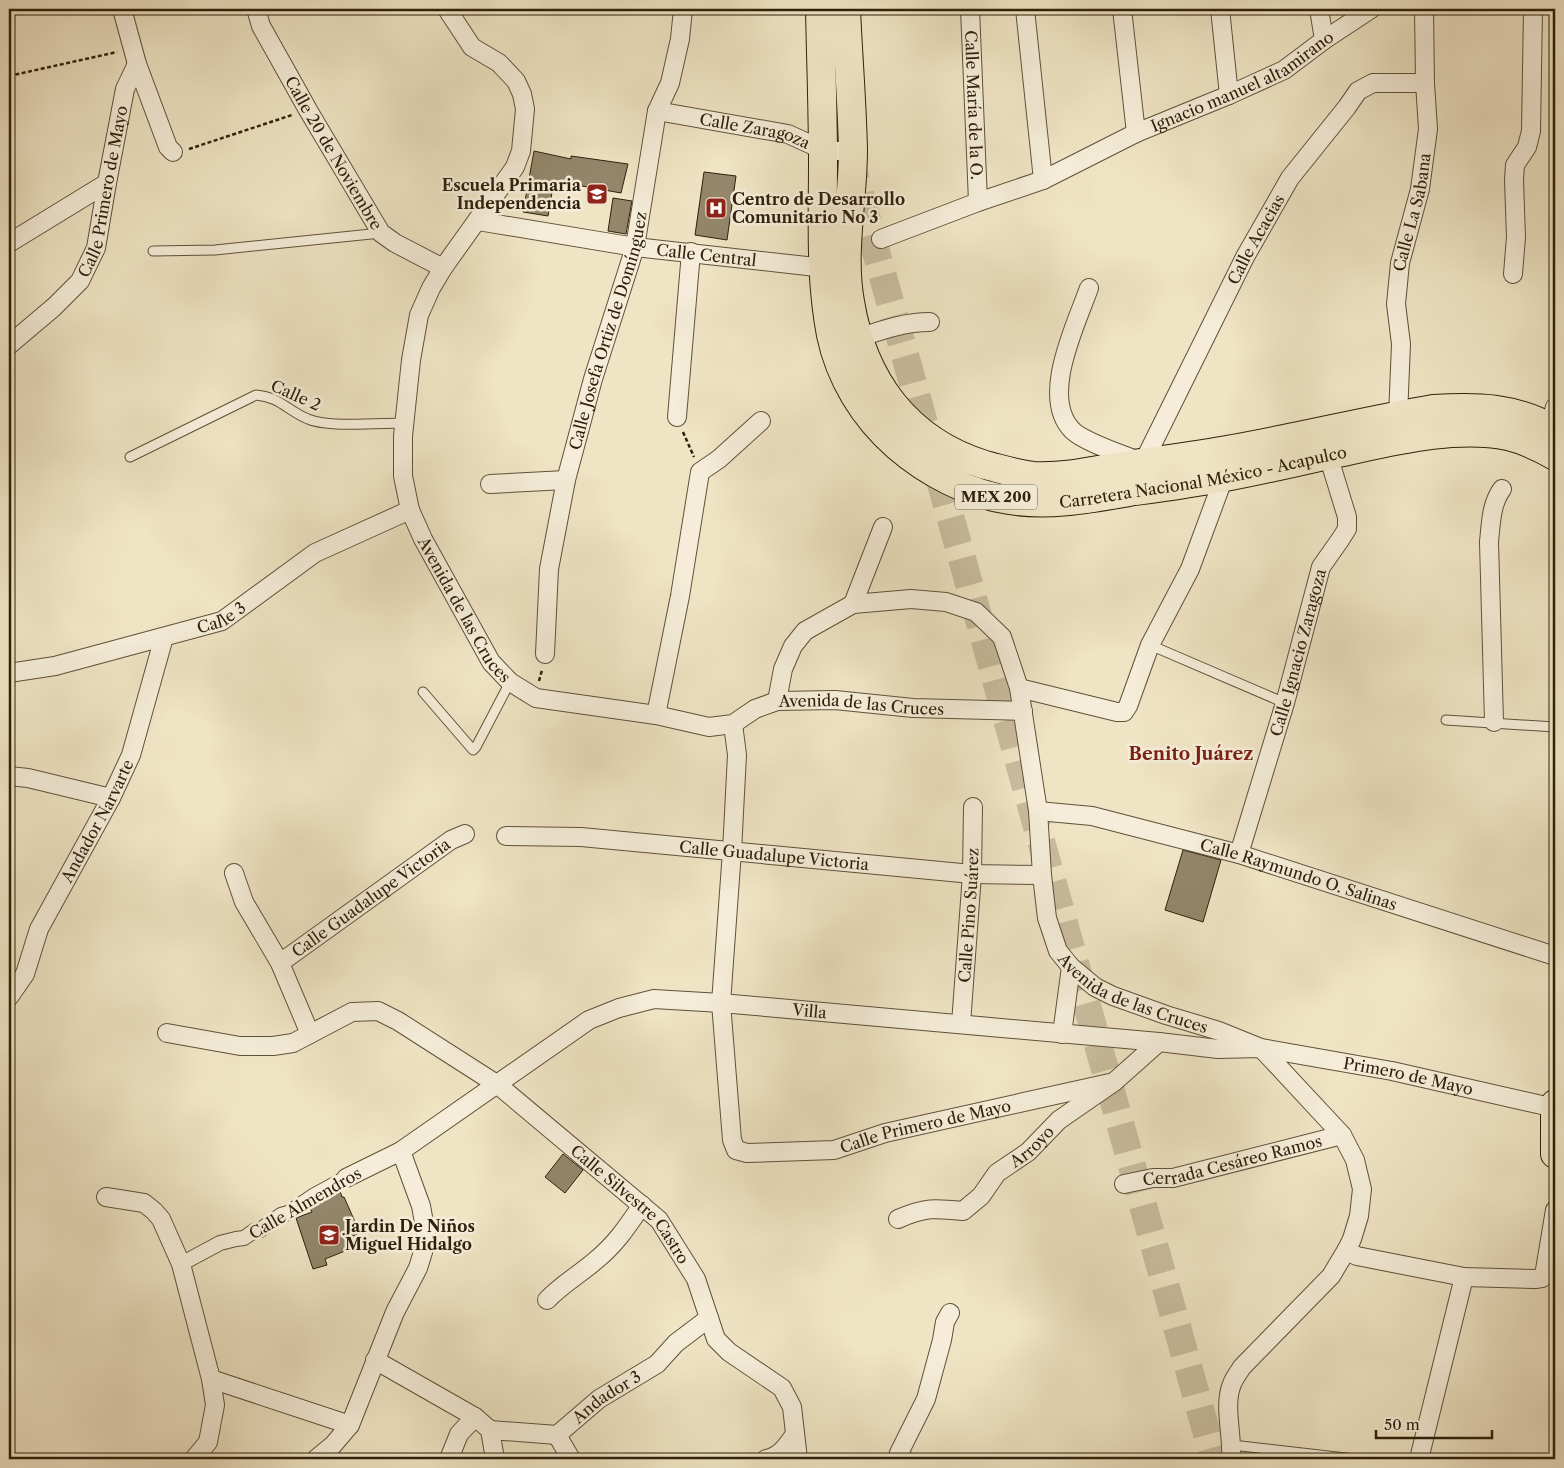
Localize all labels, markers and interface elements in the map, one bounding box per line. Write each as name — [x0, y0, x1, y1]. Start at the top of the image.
street label: Ignacio manuel altamirano — [1148, 26, 1337, 136]
street label: Calle María de la O. — [961, 30, 987, 180]
street label: Calle 20 de Noviembre — [281, 72, 387, 233]
street label: Calle Primero de Mayo — [73, 104, 132, 280]
street label: Calle Zaragoza — [698, 109, 814, 153]
street label: Calle La Sabana — [1389, 151, 1435, 272]
place label: Escuela Primaria Independencia — [442, 175, 582, 213]
school or university icon: Escuela Primaria Independencia — [585, 182, 609, 206]
place label: Centro de Desarrollo Comunitario No 3 — [732, 189, 905, 227]
street label: Calle Acacias — [1223, 191, 1289, 288]
hospital icon: Centro de Desarrollo Comunitario No 3 — [704, 196, 728, 220]
street label: Calle Josefa Ortiz de Domínguez — [565, 210, 651, 452]
street label: Calle Central — [655, 239, 758, 270]
street label: Calle 2 — [268, 375, 324, 415]
street label: Carretera Nacional México - Acapulco — [1058, 441, 1349, 512]
road number: MEX 200 — [955, 484, 1037, 510]
street label: Avenida de las Cruces — [413, 532, 515, 687]
street label: Calle Ignacio Zaragoza — [1265, 566, 1330, 739]
street label: Calle 3 — [195, 597, 249, 637]
street label: Avenida de las Cruces — [777, 690, 944, 719]
district label: Benito Juárez — [1129, 743, 1253, 765]
street label: Andador Narvarte — [56, 756, 138, 887]
street label: Calle Guadalupe Victoria — [288, 834, 455, 961]
street label: Calle Raymundo O. Salinas — [1198, 834, 1400, 914]
street label: Calle Guadalupe Victoria — [678, 836, 870, 874]
street label: Calle Pino Suárez — [954, 848, 982, 983]
street label: Avenida de las Cruces — [1053, 948, 1210, 1037]
street label: Villa — [791, 999, 828, 1022]
street label: Primero de Mayo — [1342, 1053, 1475, 1099]
street label: Calle Primero de Mayo — [837, 1095, 1013, 1157]
street label: Arroyo — [1005, 1121, 1058, 1172]
street label: Cerrada Cesáreo Ramos — [1141, 1131, 1324, 1190]
street label: Calle Silvestre Castro — [567, 1140, 694, 1268]
street label: Calle Almendros — [245, 1163, 365, 1243]
place label: Jardin De Niños Miguel Hidalgo — [342, 1216, 475, 1254]
school or university icon: Jardin De Niños Miguel Hidalgo — [317, 1223, 341, 1247]
street label: Andador 3 — [567, 1366, 644, 1428]
scale bar — [1376, 1408, 1493, 1440]
text: 50 m — [1384, 1415, 1420, 1434]

